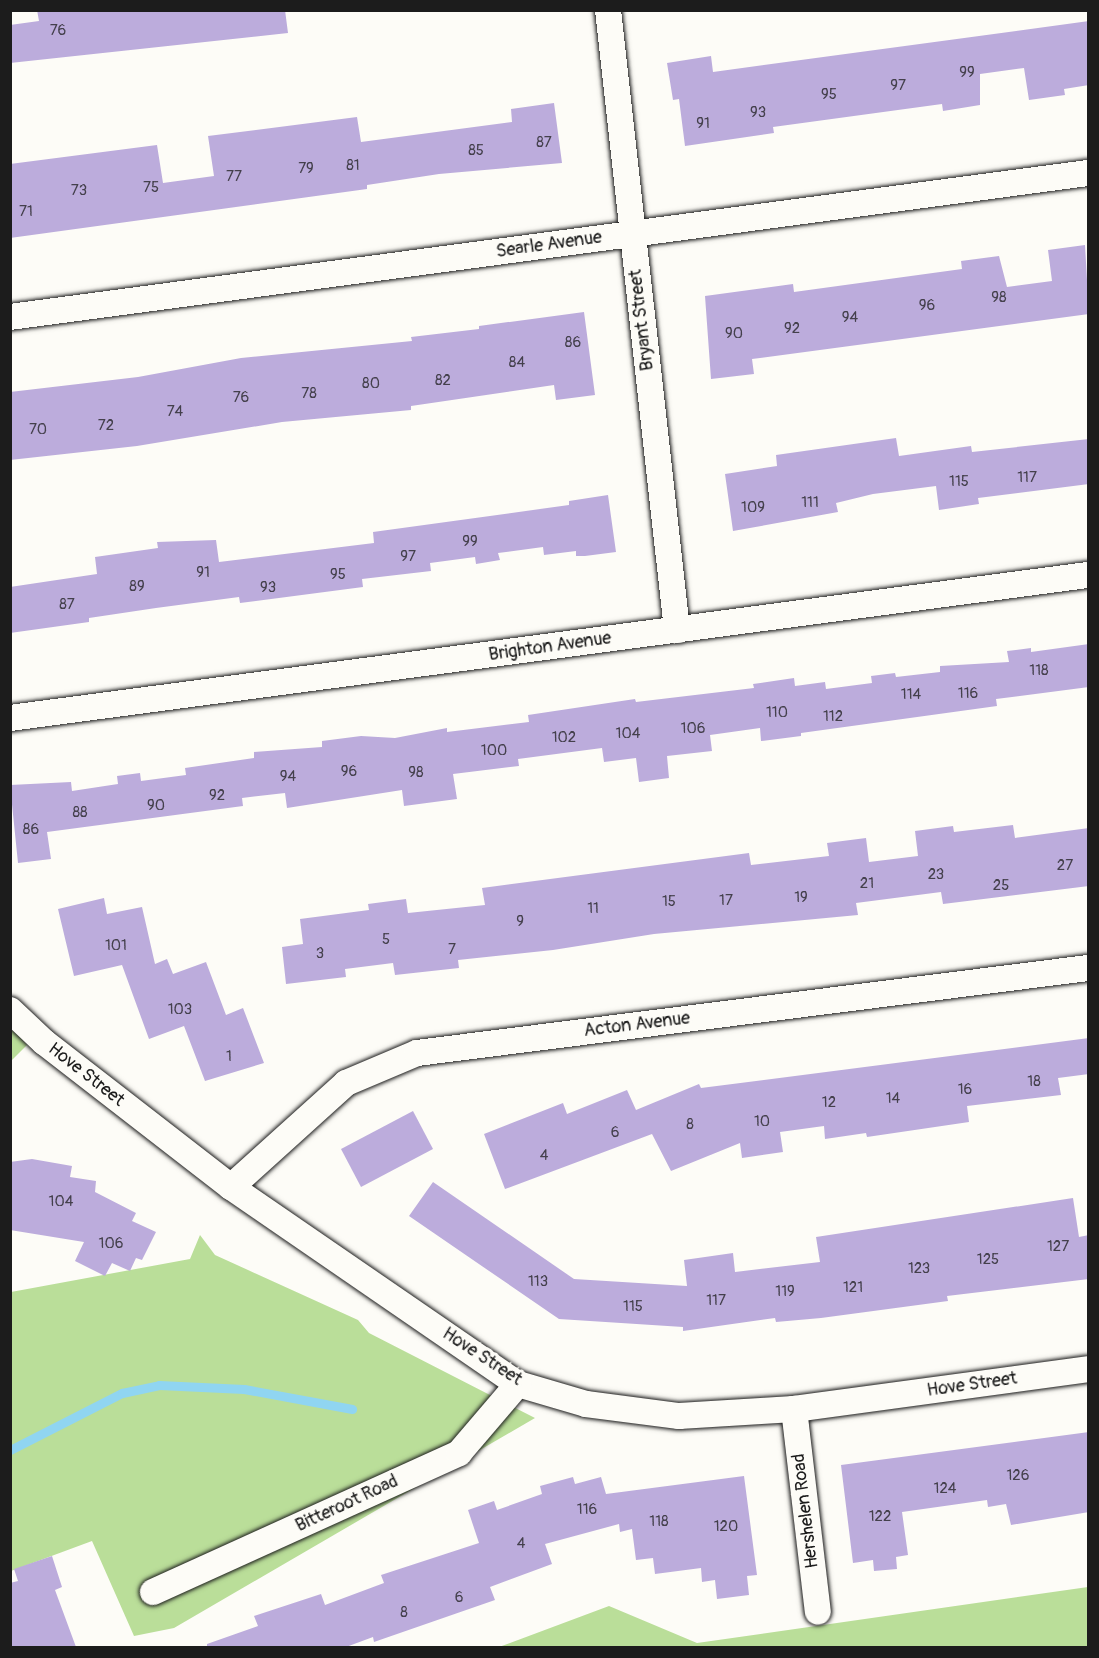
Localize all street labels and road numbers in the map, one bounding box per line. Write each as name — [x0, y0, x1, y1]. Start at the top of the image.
street label: Searle Avenue — [495, 227, 603, 263]
street label: Bryant Street — [625, 268, 659, 372]
street label: Brighton Avenue — [487, 628, 613, 666]
street label: Acton Avenue — [583, 1008, 691, 1042]
street label: Hove Street — [44, 1039, 128, 1111]
street label: Hove Street — [438, 1323, 526, 1391]
street label: Hove Street — [926, 1368, 1018, 1402]
street label: Hershelen Road — [788, 1452, 824, 1570]
street label: Bitteroot Road — [292, 1471, 402, 1537]

